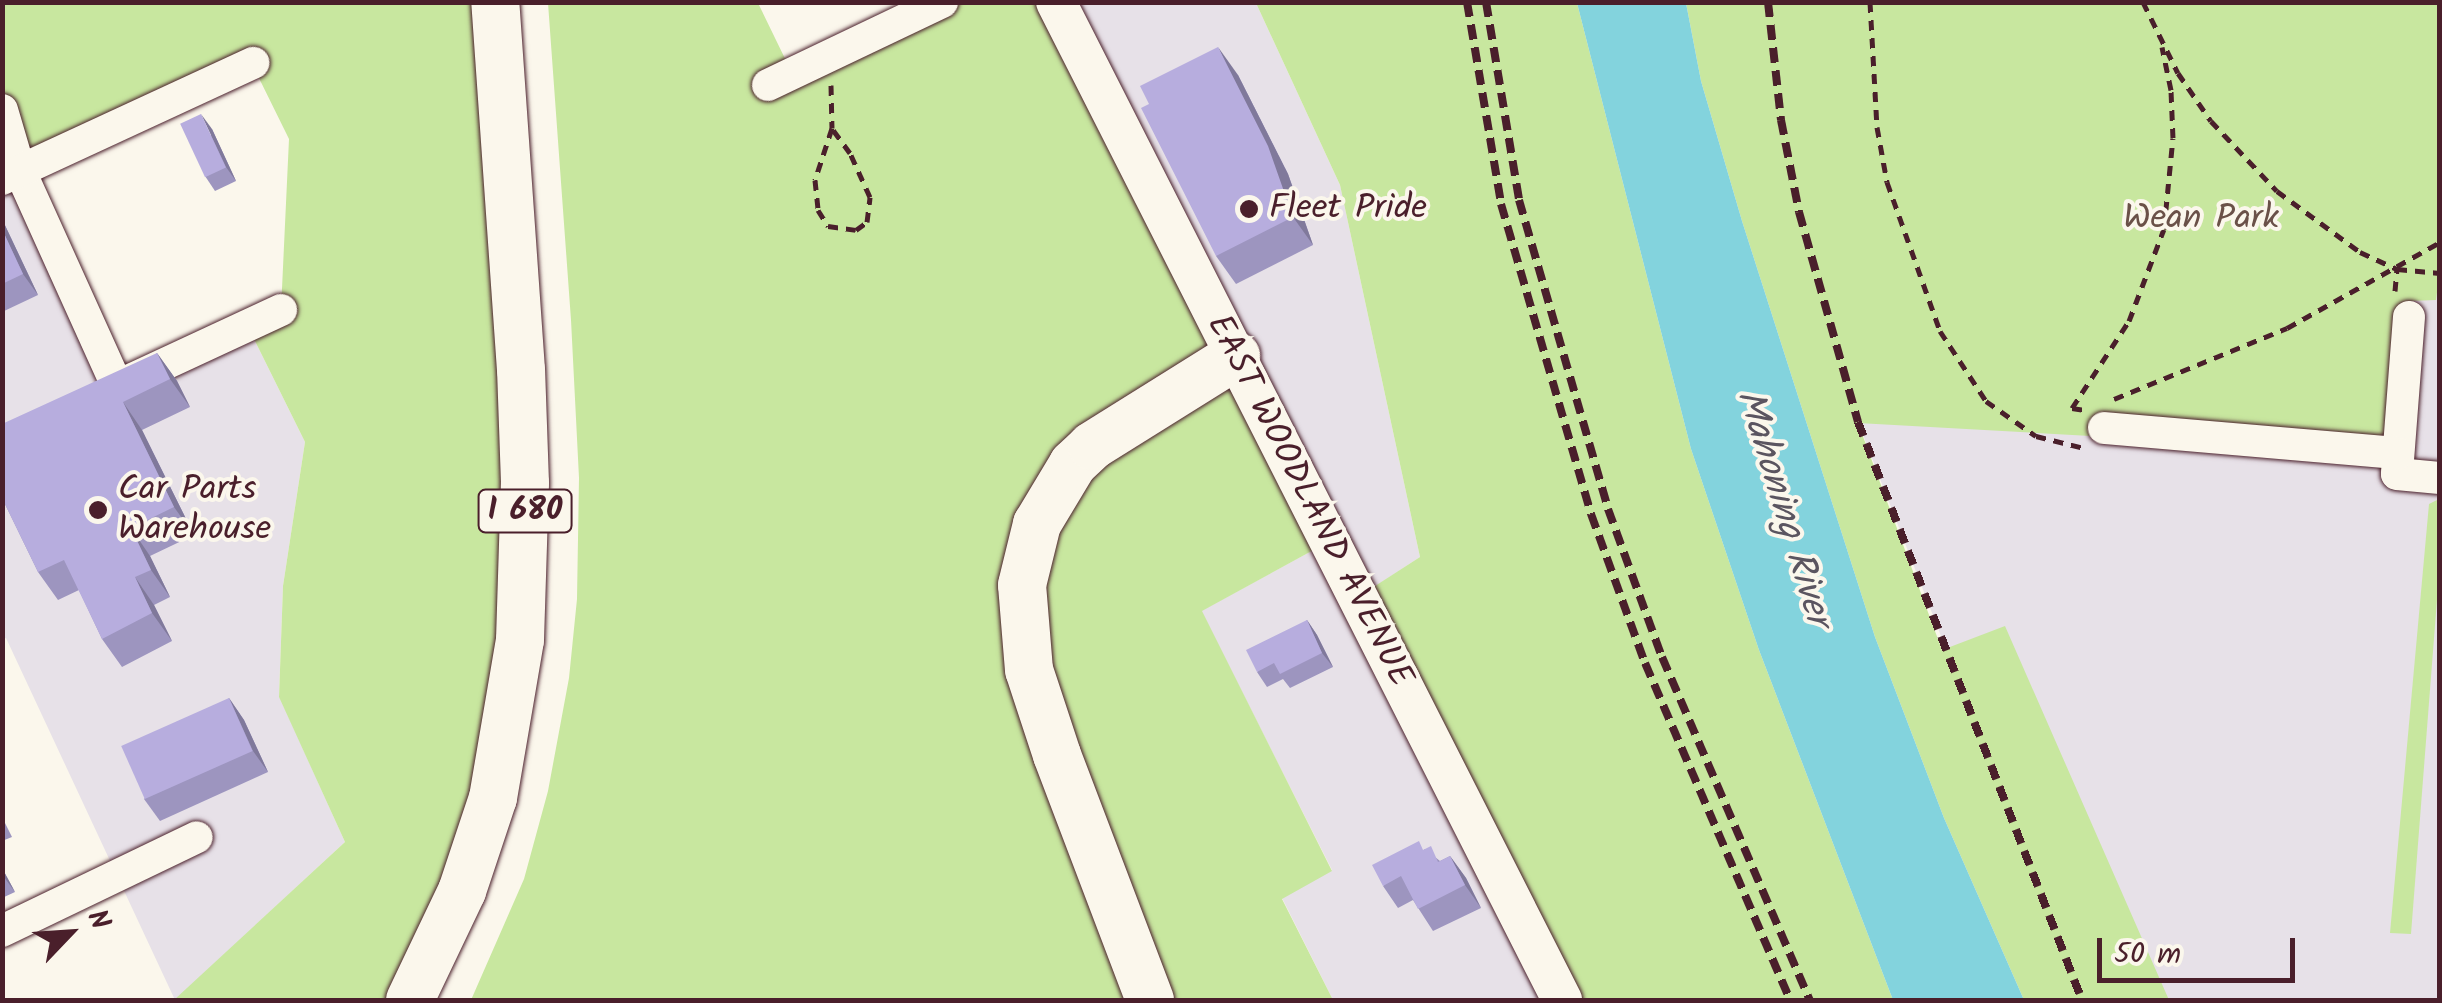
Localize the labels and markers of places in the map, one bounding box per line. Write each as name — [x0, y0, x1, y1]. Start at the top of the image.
place label: Fleet Pride — [1269, 188, 1427, 230]
marker: Fleet Pride — [1238, 198, 1260, 220]
place label: Car Parts Warehouse — [118, 469, 271, 551]
marker: Car Parts Warehouse — [87, 499, 109, 521]

